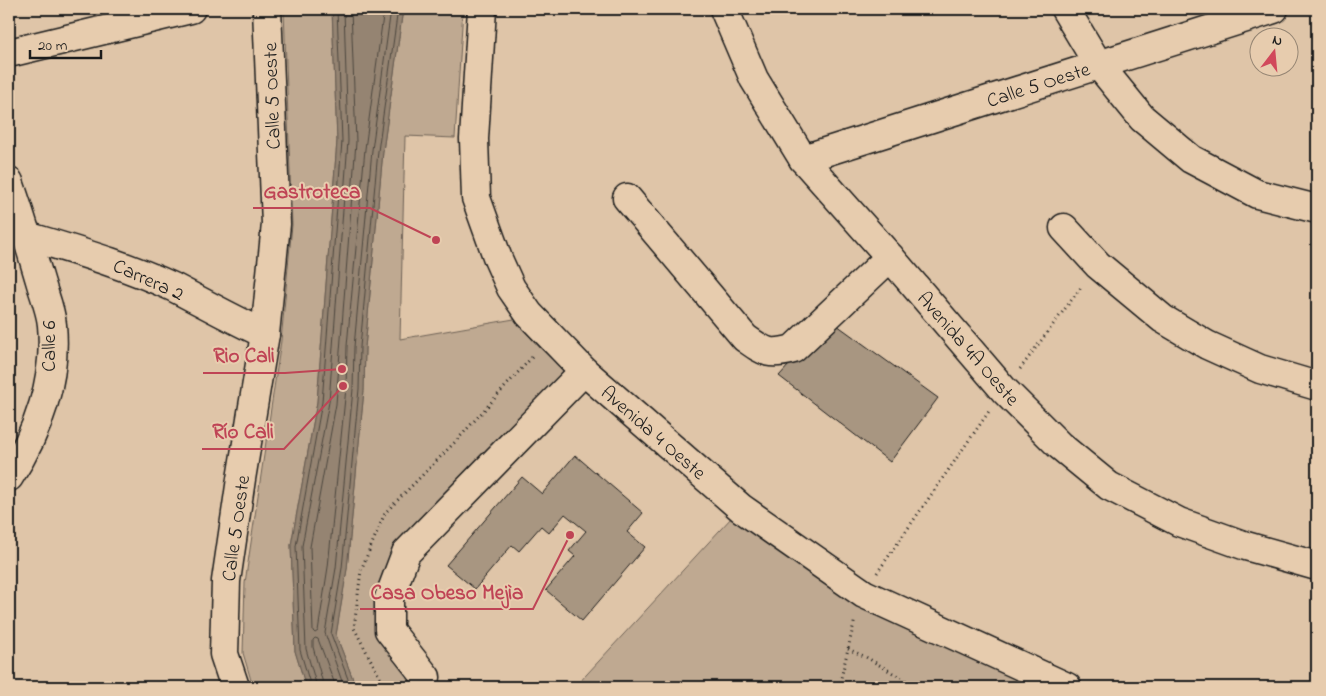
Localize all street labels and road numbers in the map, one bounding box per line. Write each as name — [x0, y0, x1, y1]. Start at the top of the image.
street label: Calle 5 Oeste — [257, 42, 290, 150]
street label: Calle 5 Oeste — [983, 56, 1094, 117]
street label: Carrera 2 — [108, 253, 188, 310]
street label: Avenida 4A Oeste — [909, 286, 1025, 413]
street label: Calle 6 — [36, 320, 65, 372]
street label: Avenida 4 Oeste — [593, 380, 711, 488]
street label: Calle 5 Oeste — [216, 473, 259, 583]

